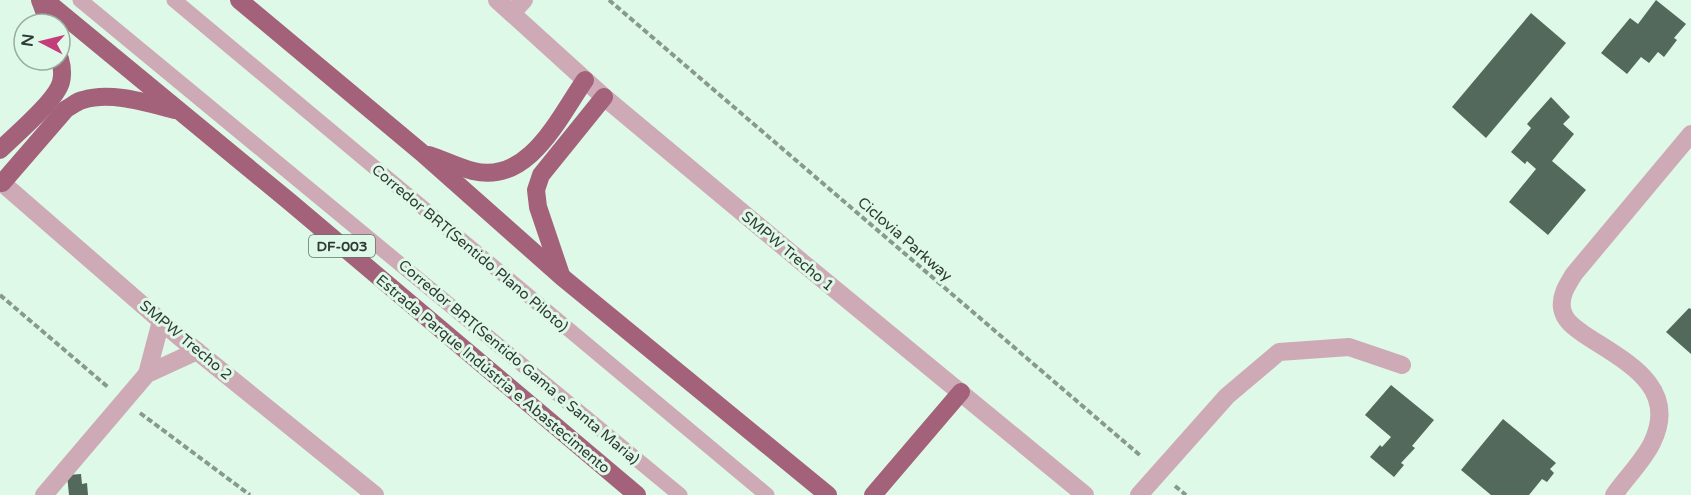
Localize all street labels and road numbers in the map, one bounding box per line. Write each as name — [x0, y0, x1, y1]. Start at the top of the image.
street label: Corredor BRT(Sentido Plano Piloto) — [368, 161, 572, 335]
street label: Ciclovia Parkway — [854, 193, 956, 285]
street label: SMPW Trecho 1 — [738, 207, 838, 295]
road number: DF-003 — [309, 235, 375, 257]
street label: Corredor BRT(Sentido Gama e Santa Maria) — [395, 256, 643, 468]
street label: Estrada Parque Indústria e Abastecimento — [372, 271, 614, 477]
street label: SMPW Trecho 2 — [136, 296, 236, 384]

